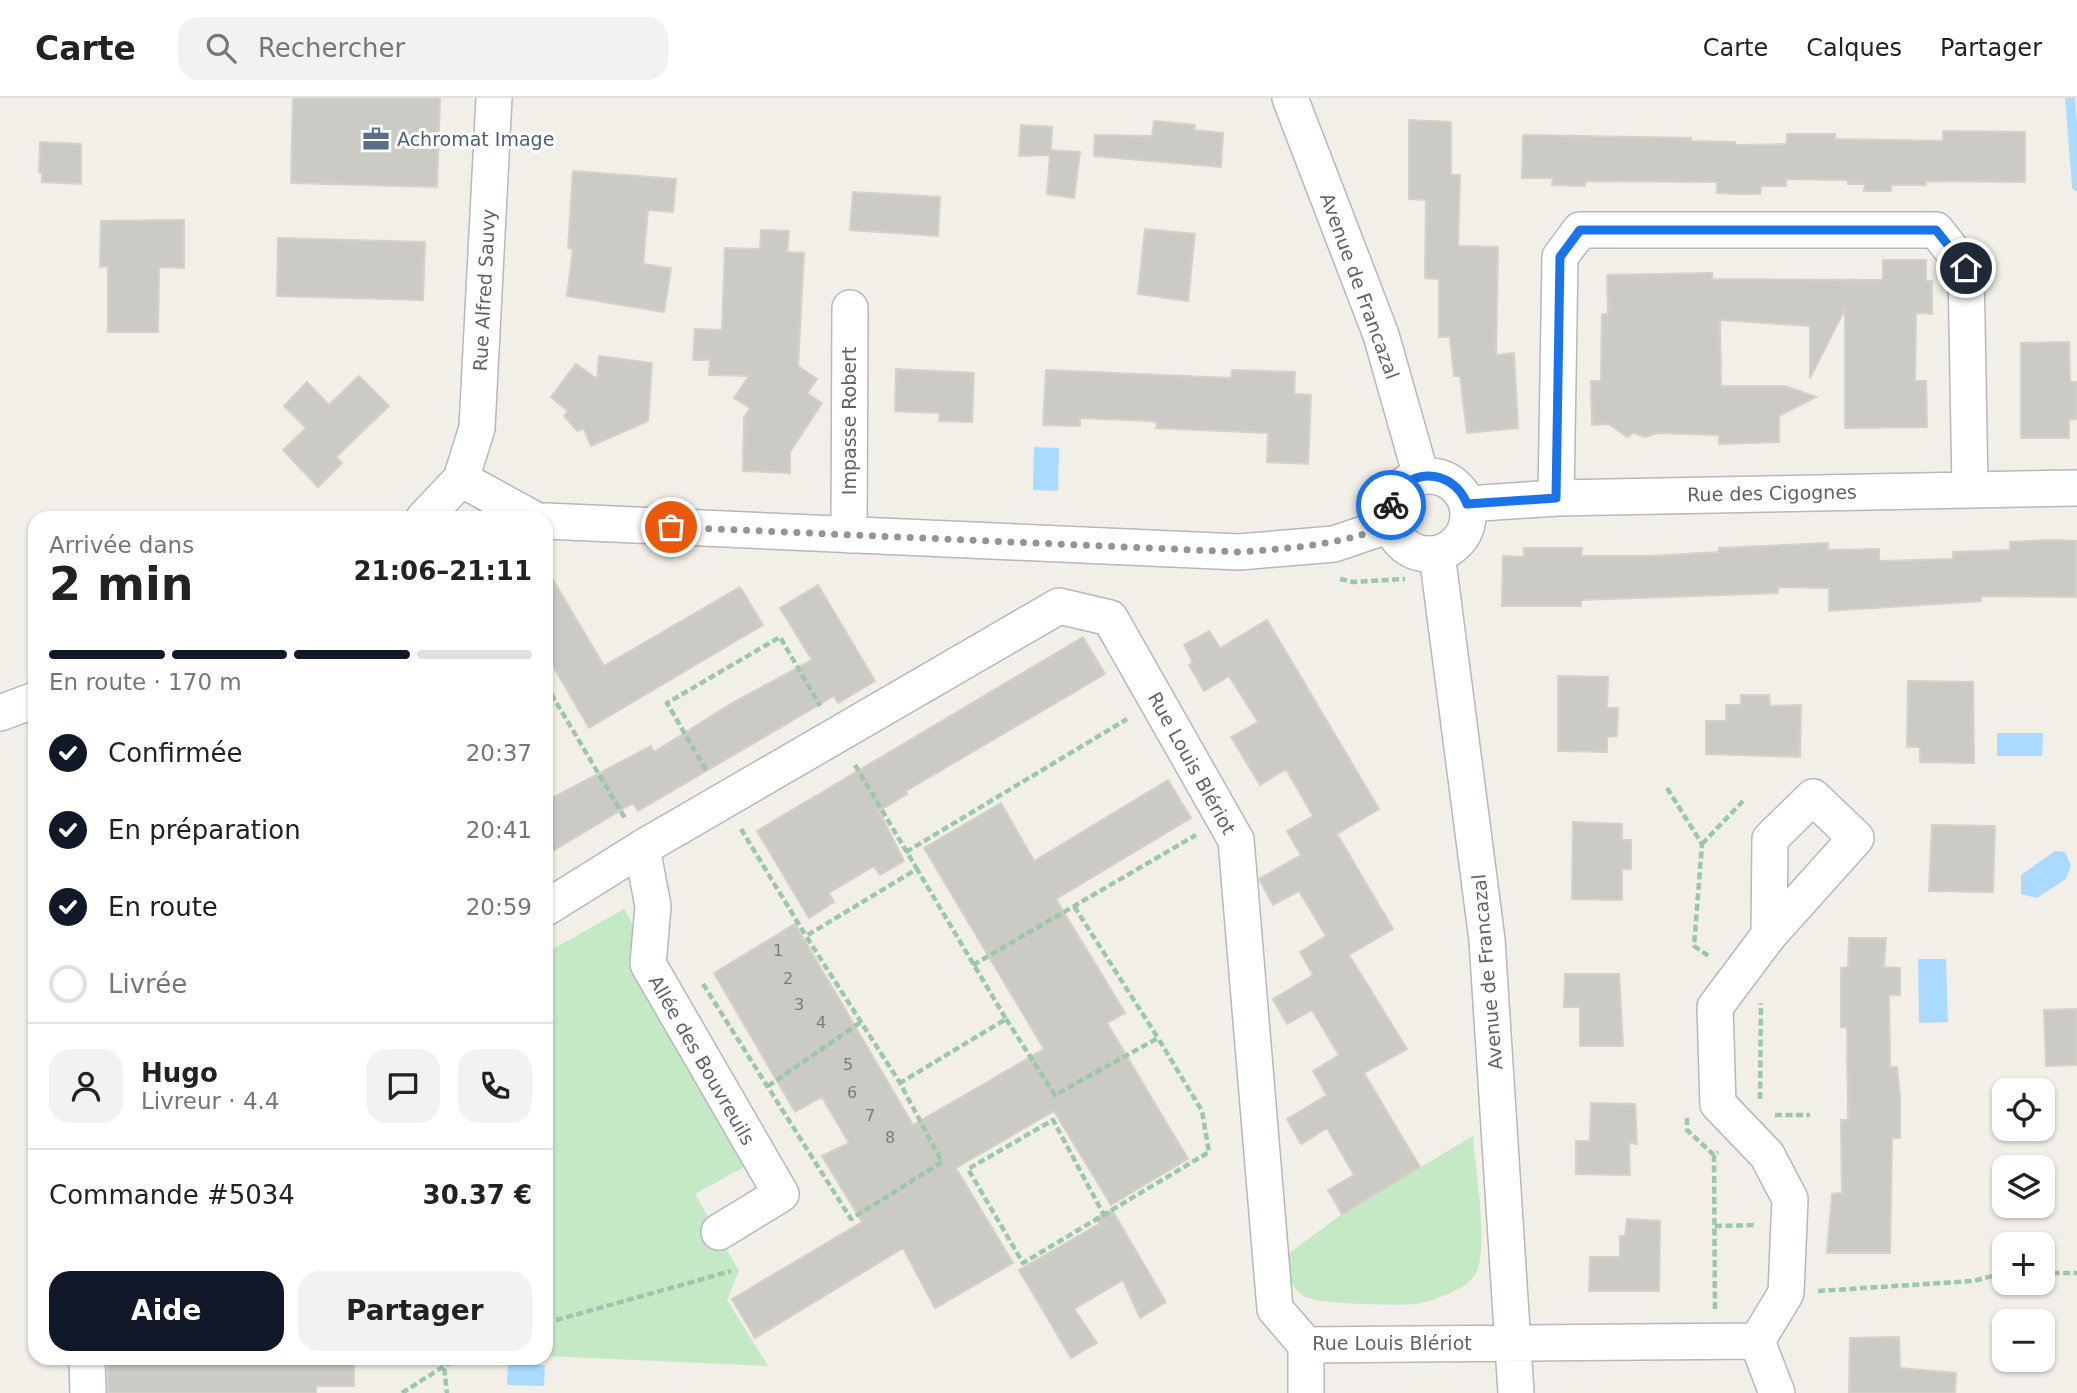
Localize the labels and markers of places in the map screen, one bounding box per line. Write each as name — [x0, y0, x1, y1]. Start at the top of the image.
office icon: Achromat Image — [361, 124, 391, 154]
place label: Achromat Image — [397, 128, 554, 150]
pin — [1936, 238, 1996, 298]
pin — [641, 497, 701, 557]

